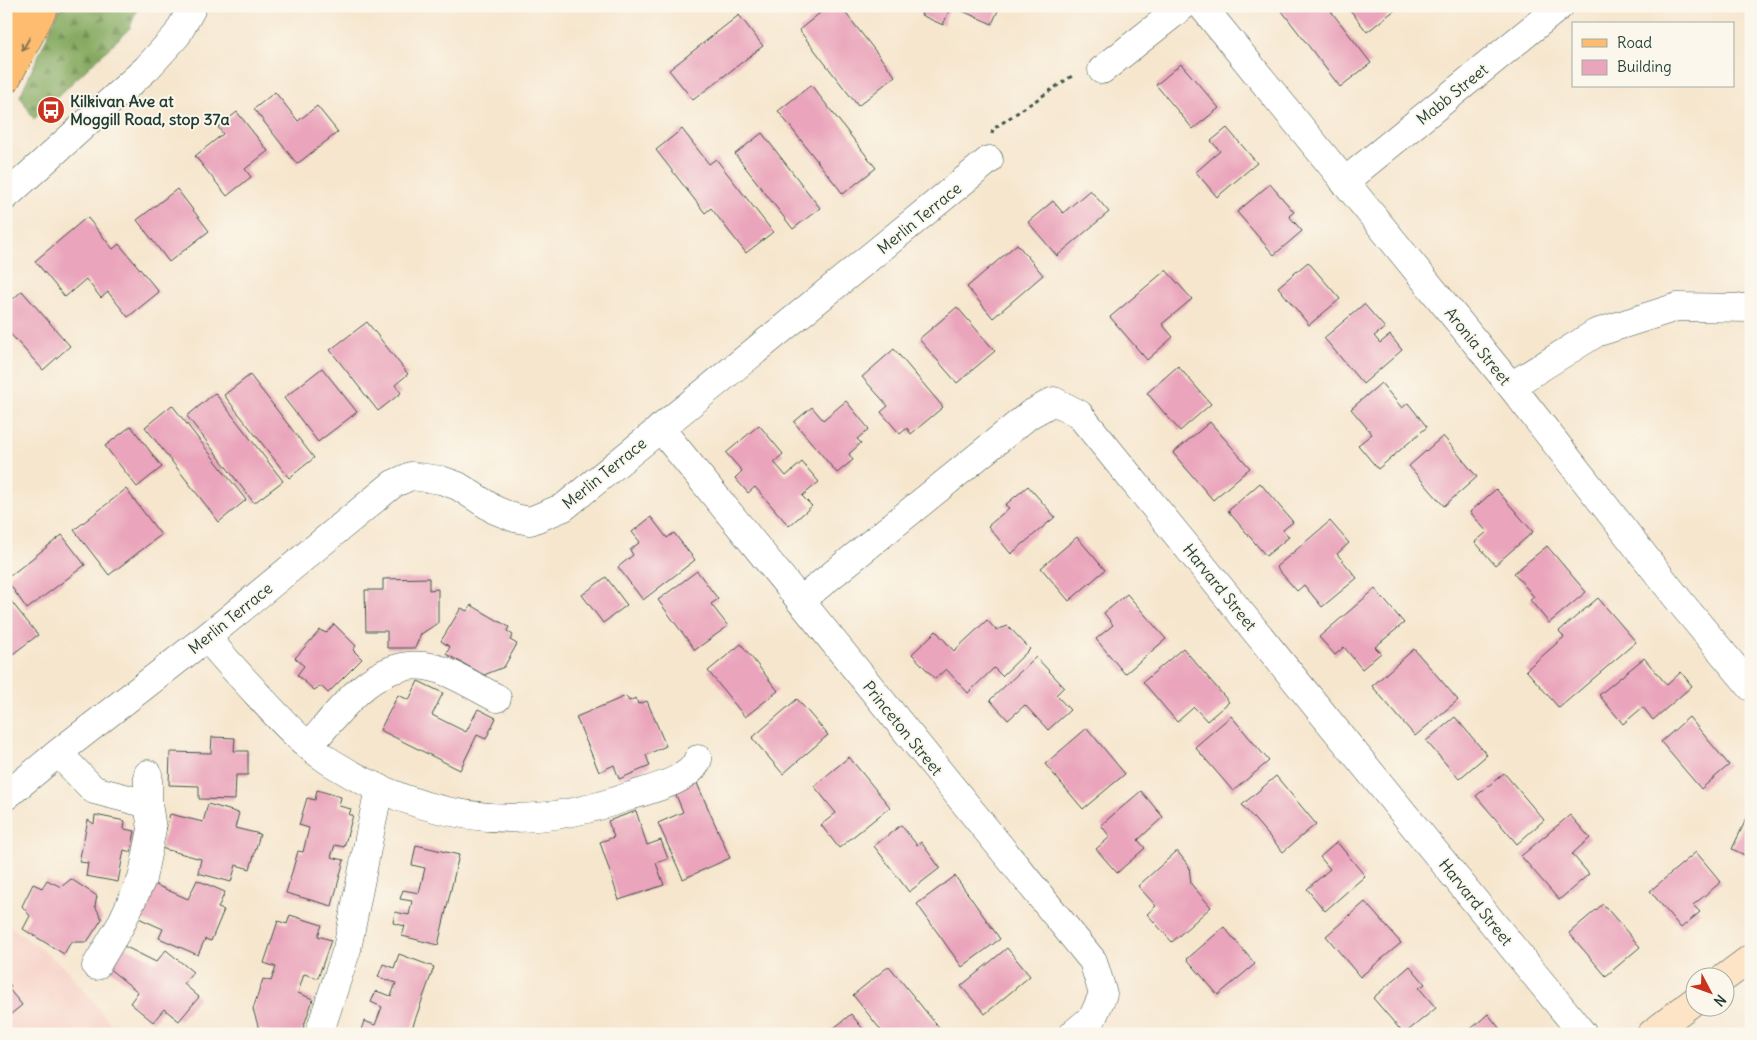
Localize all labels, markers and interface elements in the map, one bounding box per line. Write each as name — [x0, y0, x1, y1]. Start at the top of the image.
legend — [1572, 22, 1734, 88]
text: Road — [1617, 33, 1652, 52]
one-way arrow — [21, 36, 31, 51]
text: Building — [1617, 57, 1672, 76]
street label: Mabb Street — [1412, 59, 1492, 129]
place label: Kilkivan Ave at Moggill Road, stop 37a — [70, 91, 230, 130]
bus stop icon: Kilkivan Ave at Moggill Road, stop 37a — [36, 95, 66, 125]
street label: Merlin Terrace — [873, 178, 965, 258]
street label: Aronia Street — [1441, 303, 1516, 389]
street label: Merlin Terrace — [558, 433, 650, 513]
street label: Harvard Street — [1179, 539, 1262, 635]
street label: Merlin Terrace — [184, 578, 276, 658]
street label: Princeton Street — [859, 677, 948, 780]
street label: Harvard Street — [1435, 854, 1518, 950]
north arrow — [1684, 968, 1734, 1018]
text: N — [1710, 991, 1730, 1010]

